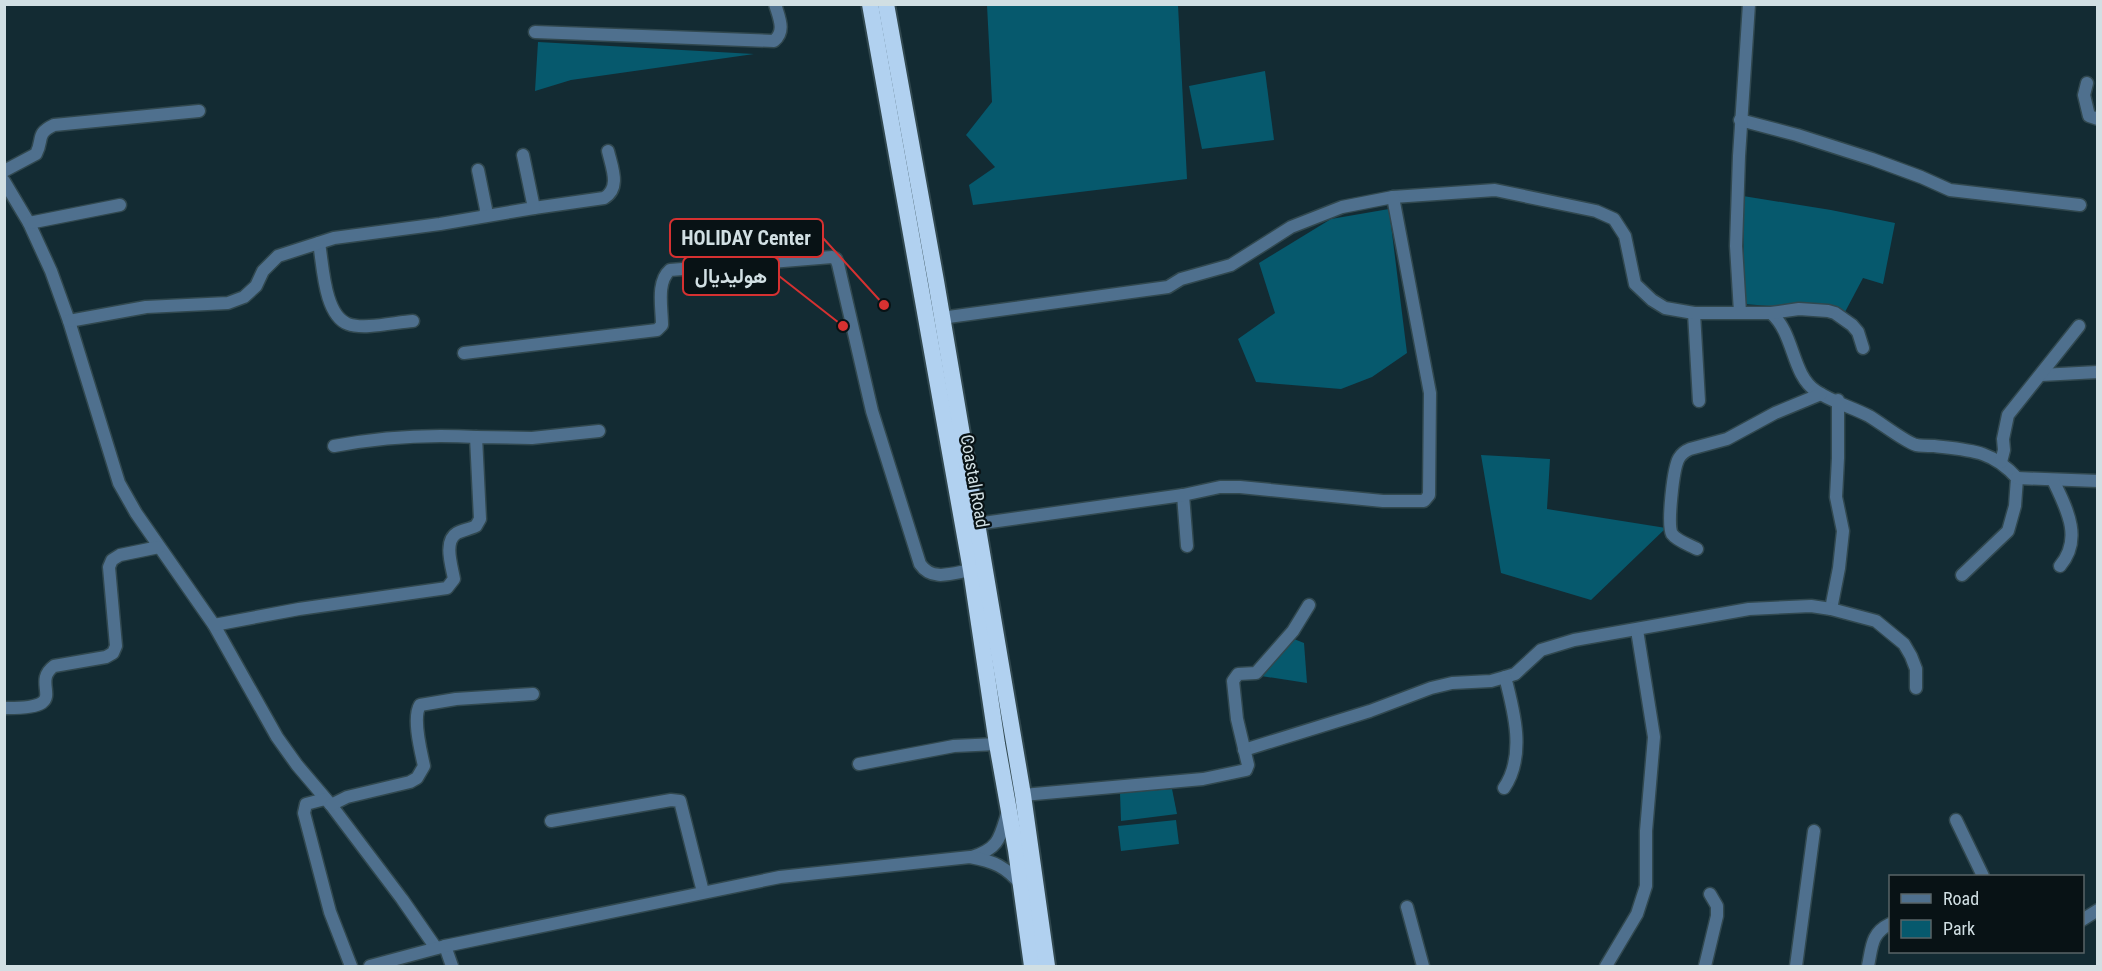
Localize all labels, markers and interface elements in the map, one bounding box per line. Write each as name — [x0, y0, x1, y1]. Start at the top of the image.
callout: HOLIDAY Center — [670, 219, 823, 257]
text: HOLIDAY Center — [681, 226, 811, 250]
callout: هوليديال — [683, 257, 779, 295]
text: هوليديال — [695, 264, 767, 289]
street label: Coastal Road — [956, 433, 994, 529]
legend — [1889, 875, 2084, 953]
text: Road — [1943, 888, 1979, 909]
text: Park — [1943, 918, 1975, 939]

